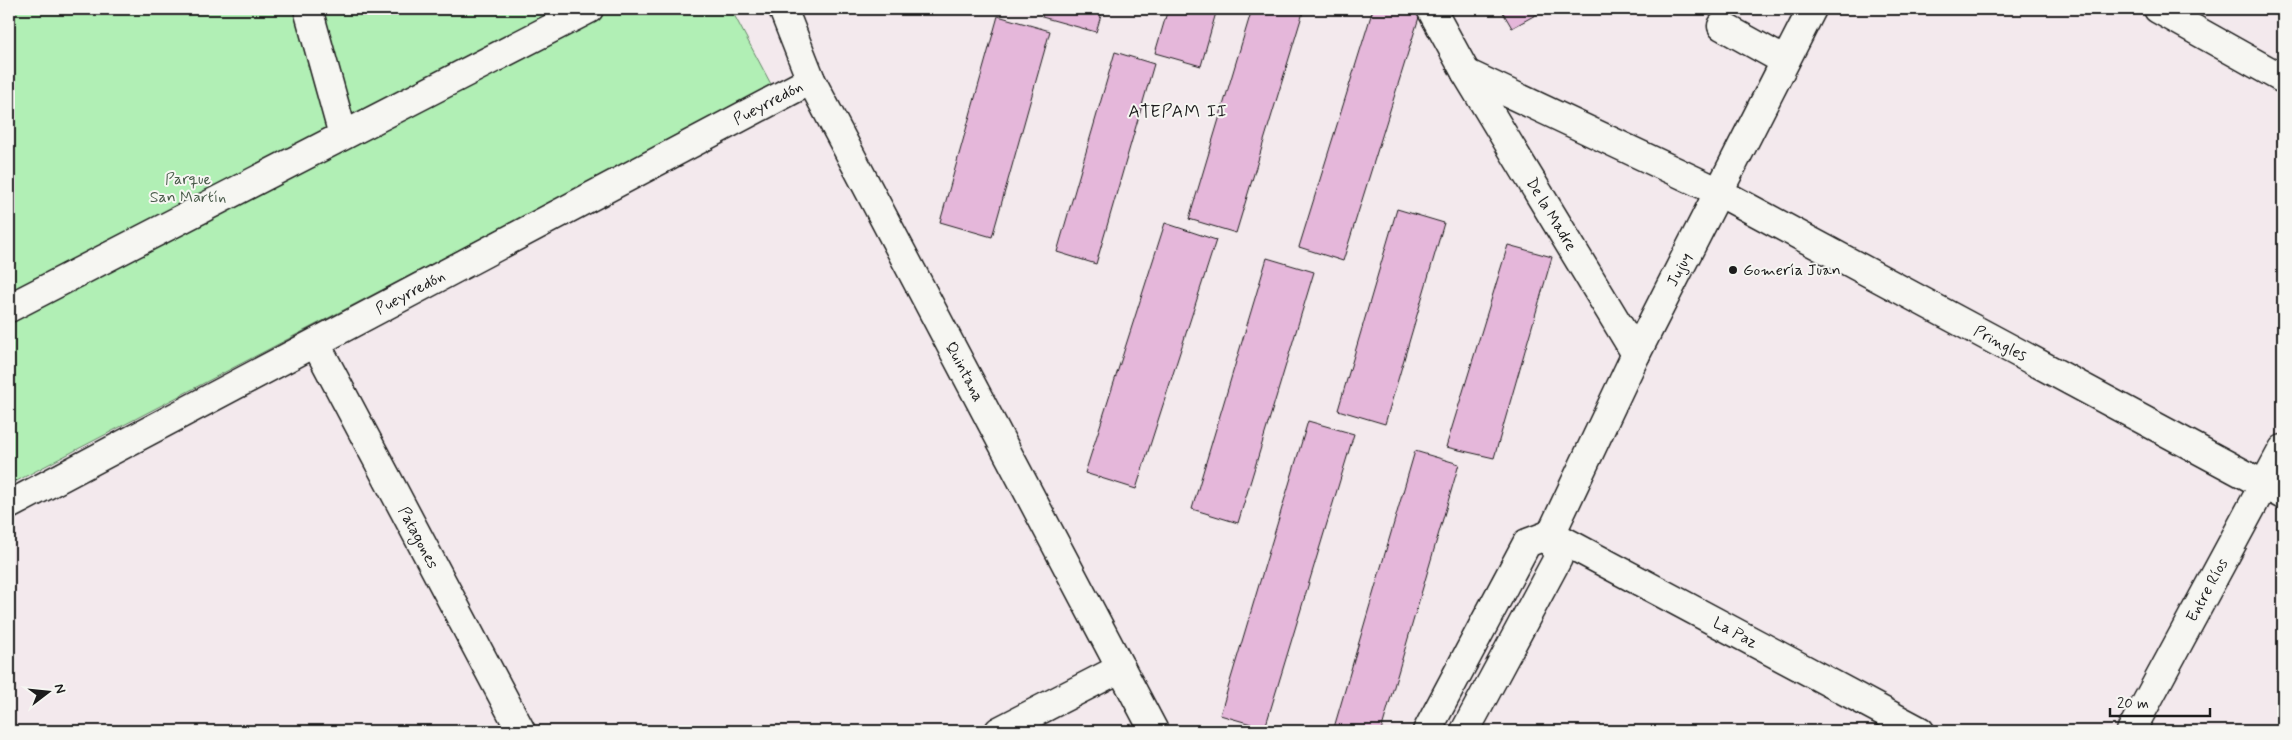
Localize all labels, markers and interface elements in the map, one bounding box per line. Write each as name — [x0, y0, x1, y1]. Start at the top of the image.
street label: Pueyrredón — [730, 76, 806, 130]
district label: ATEPAM II — [1128, 100, 1228, 124]
park label: Parque San Martín — [150, 169, 226, 208]
street label: De la Madre — [1521, 174, 1582, 255]
street label: Jujuy — [1662, 249, 1697, 290]
place label: Gomería Juan — [1743, 260, 1841, 281]
marker: Gomería Juan — [1727, 264, 1739, 276]
street label: Pueyrredón — [372, 265, 449, 319]
street label: Pringles — [1970, 320, 2031, 366]
street label: Quintana — [940, 338, 989, 405]
street label: Patagones — [393, 503, 444, 572]
street label: Entre Ríos — [2181, 555, 2233, 626]
street label: La Paz — [1709, 612, 1761, 653]
north arrow — [22, 668, 72, 718]
text: N — [50, 682, 69, 696]
scale bar — [2110, 685, 2210, 717]
text: 20 m — [2117, 694, 2149, 714]

